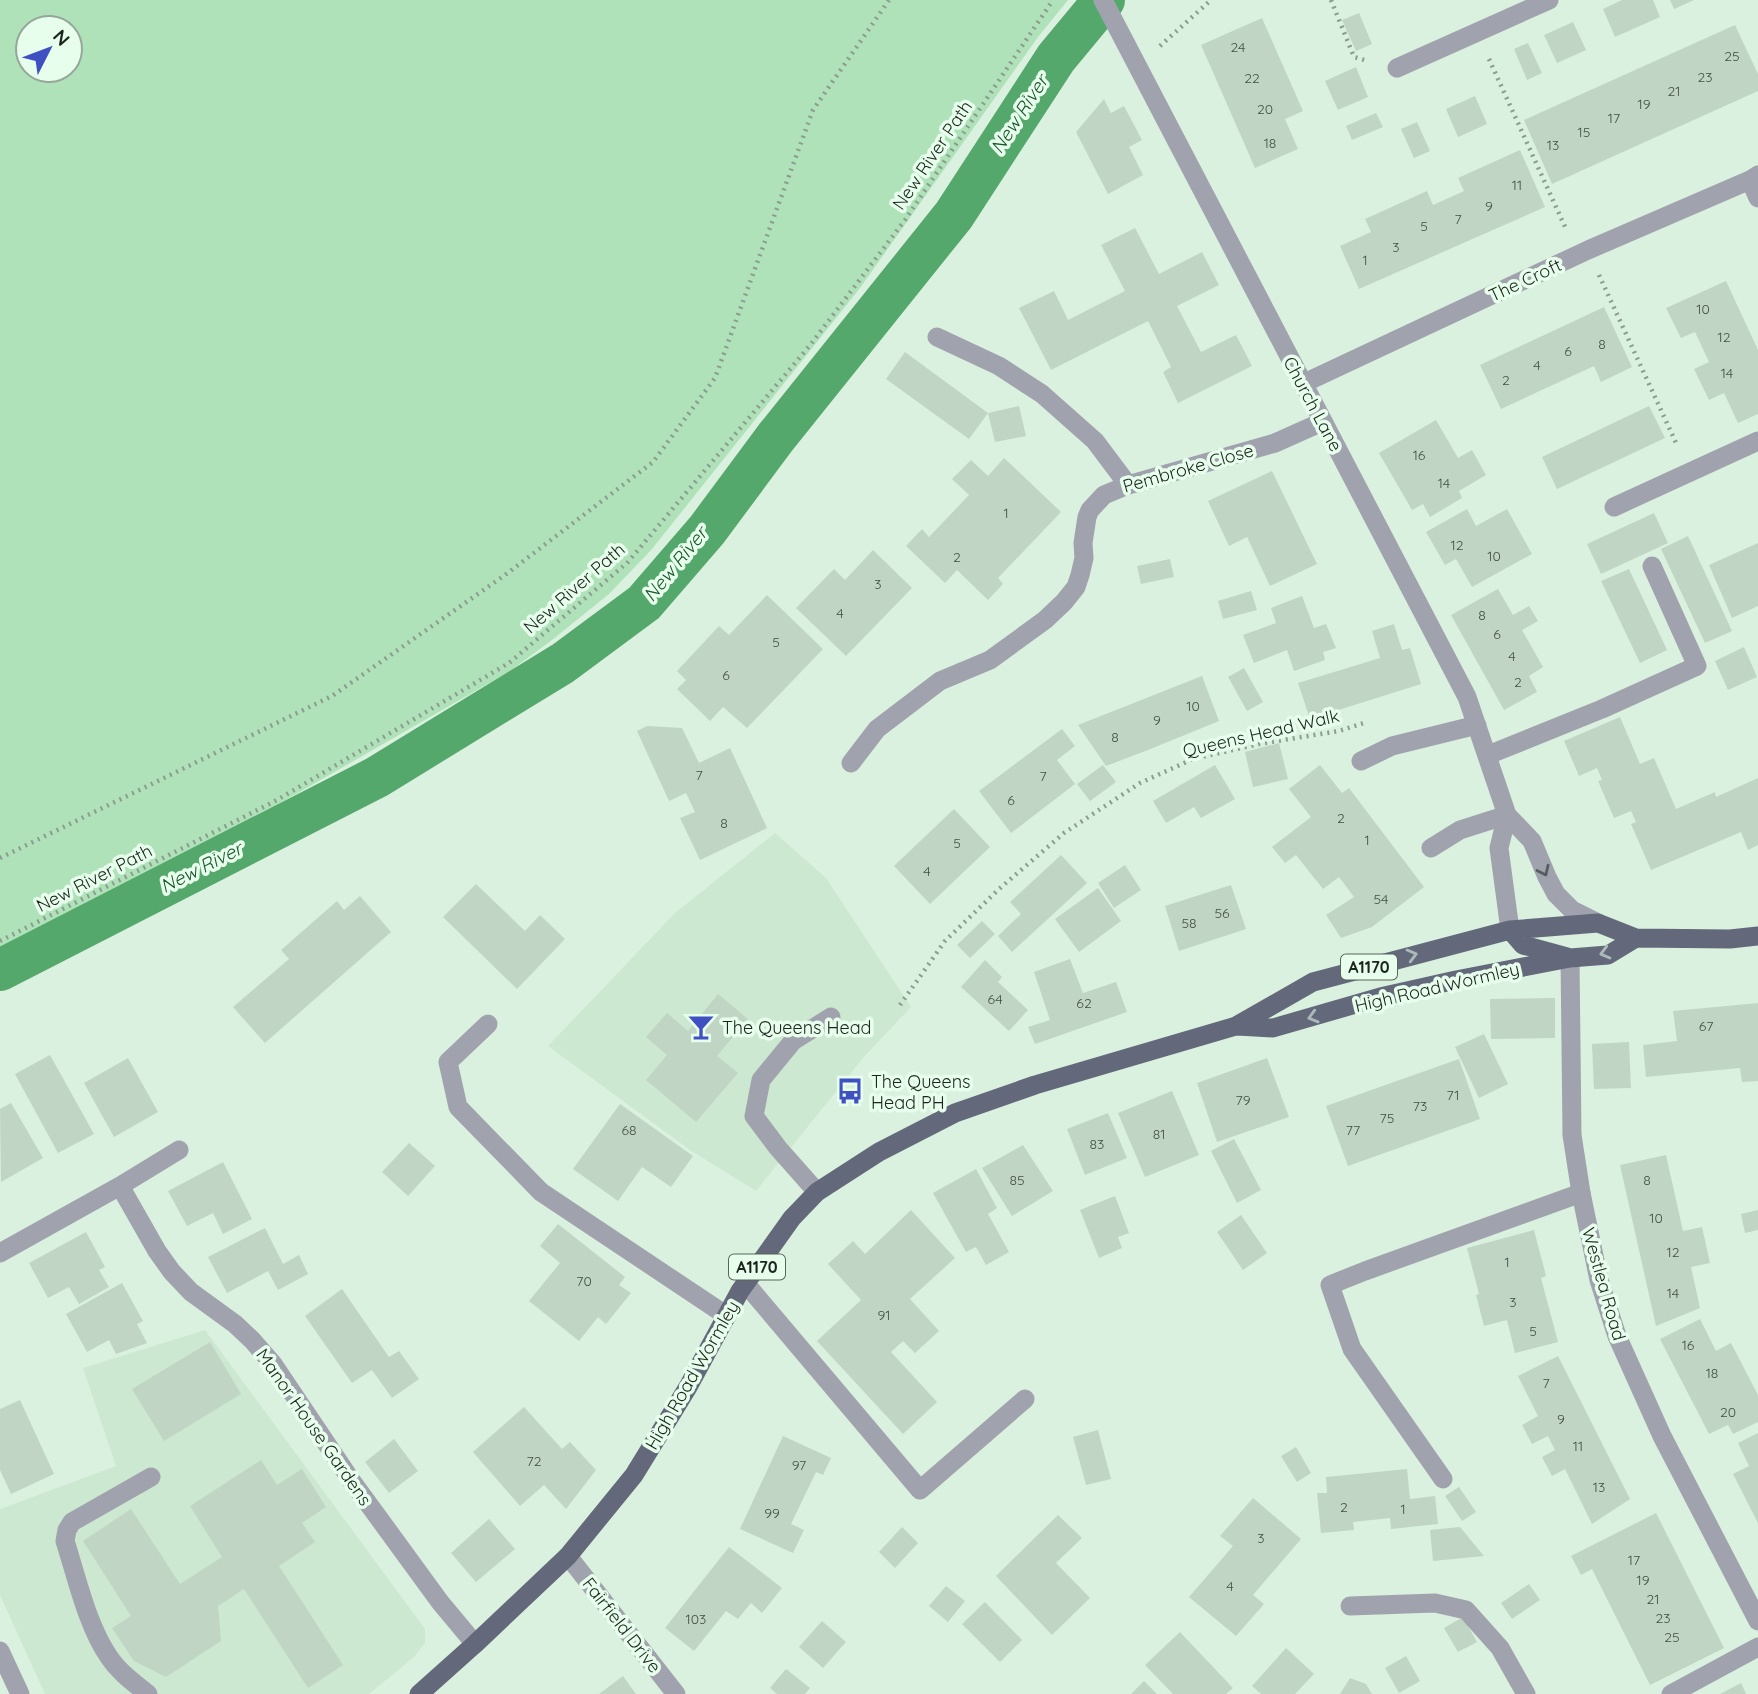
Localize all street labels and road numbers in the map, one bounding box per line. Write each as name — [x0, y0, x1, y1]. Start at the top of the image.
street label: New River Path — [887, 96, 977, 214]
street label: The Croft — [1485, 253, 1565, 307]
street label: Church Lane — [1278, 353, 1348, 455]
street label: Pembroke Close — [1120, 438, 1256, 498]
street label: New River Path — [519, 538, 629, 638]
street label: Queens Head Walk — [1180, 704, 1342, 762]
street label: New River Path — [32, 839, 156, 917]
road number: A1170 — [1341, 954, 1397, 979]
street label: High Road Wormley — [1352, 957, 1522, 1017]
street label: Westlea Road — [1577, 1225, 1631, 1343]
road number: A1170 — [729, 1254, 785, 1280]
street label: High Road Wormley — [640, 1296, 744, 1454]
street label: Manor House Gardens — [251, 1344, 377, 1510]
street label: Fairfield Drive — [578, 1573, 666, 1677]

